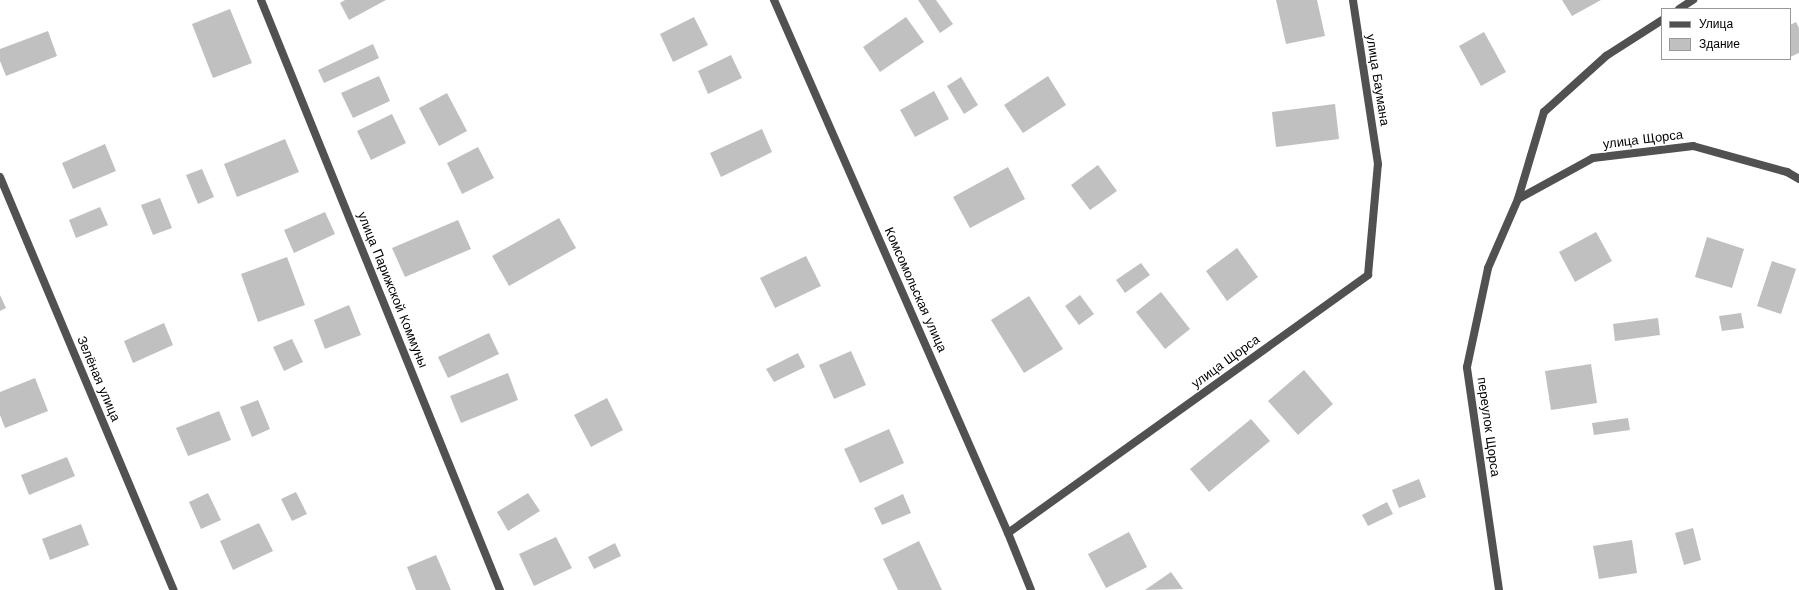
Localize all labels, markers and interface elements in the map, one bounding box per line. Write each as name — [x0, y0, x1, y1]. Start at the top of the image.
legend — [1661, 8, 1791, 60]
text: Улица — [1699, 17, 1733, 31]
street label: улица Баумана — [1362, 33, 1392, 127]
text: Здание — [1699, 37, 1740, 51]
street label: улица Щорса — [1602, 127, 1684, 153]
street label: улица Парижской Коммуны — [353, 210, 431, 370]
street label: Комсомольская улица — [880, 225, 950, 355]
street label: улица Щорса — [1189, 332, 1263, 392]
street label: Зелёная улица — [73, 334, 123, 424]
street label: переулок Щорса — [1473, 376, 1503, 478]

